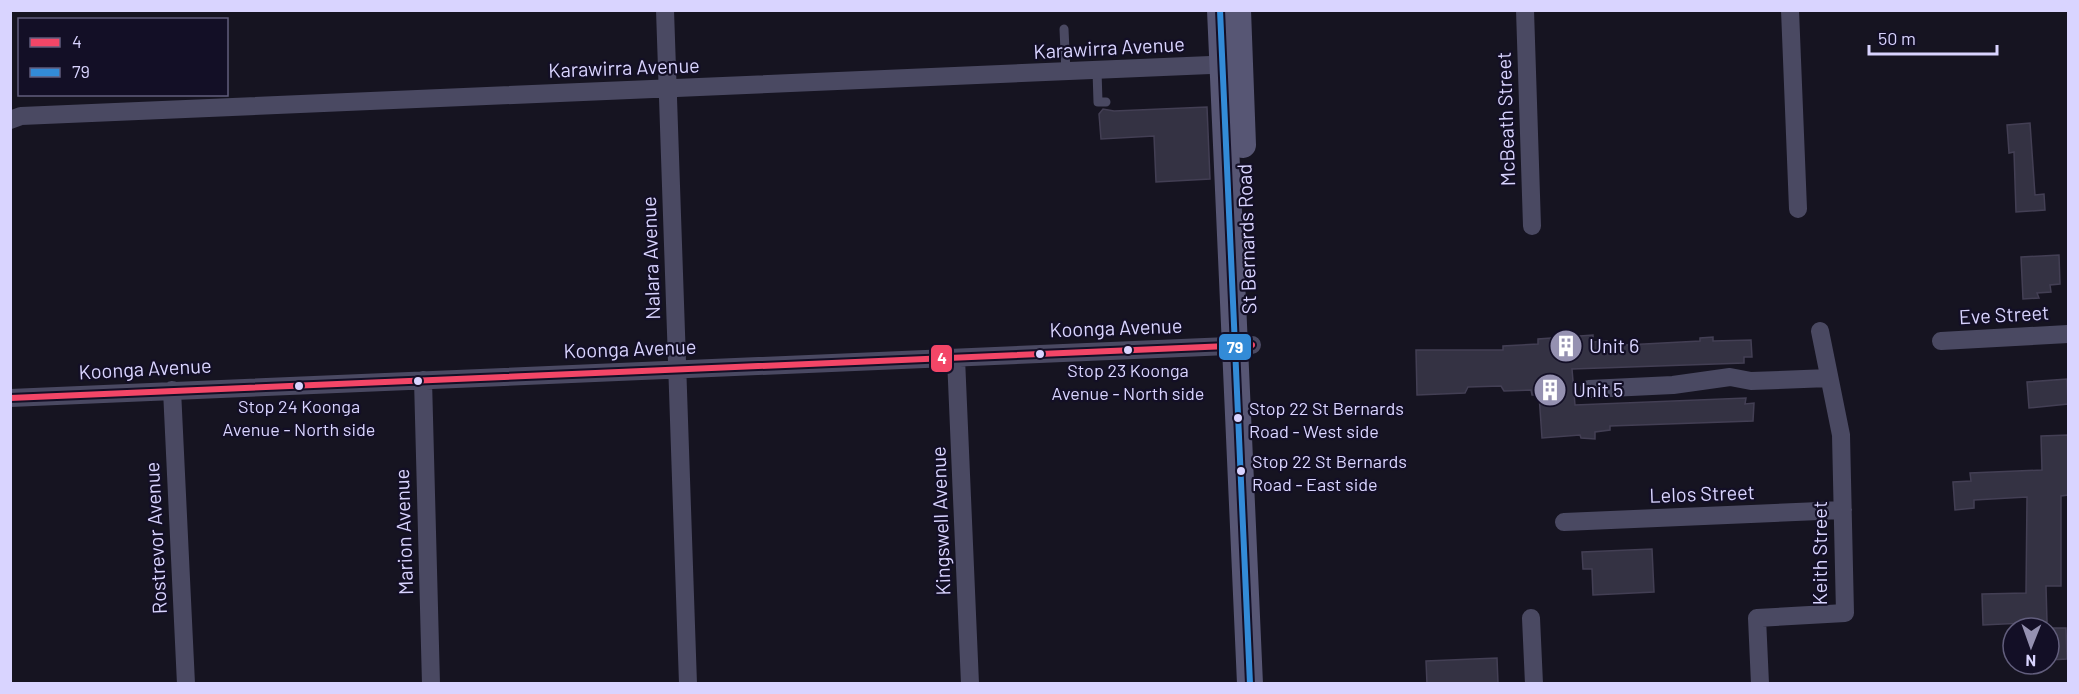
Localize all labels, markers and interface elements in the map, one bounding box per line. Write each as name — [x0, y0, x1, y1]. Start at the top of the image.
legend — [18, 18, 228, 96]
scale bar — [1869, 18, 1996, 56]
text: 50 m — [1878, 27, 1916, 49]
text: 4 — [72, 30, 82, 52]
street label: Karawirra Avenue — [1033, 31, 1185, 63]
street label: McBeath Street — [1491, 51, 1519, 187]
street label: Karawirra Avenue — [548, 52, 700, 82]
text: 79 — [72, 60, 90, 82]
street label: St Bernards Road — [1231, 163, 1261, 315]
street label: Nalara Avenue — [636, 196, 664, 320]
street label: Eve Street — [1958, 300, 2050, 328]
street label: Koonga Avenue — [1049, 313, 1183, 341]
building icon: Unit 6 — [1548, 328, 1584, 364]
line badge: 79 — [1218, 333, 1252, 361]
place label: Unit 6 — [1589, 333, 1639, 357]
street label: Koonga Avenue — [563, 334, 697, 362]
text: 79 — [1227, 337, 1243, 356]
line badge: 4 — [930, 344, 953, 373]
marker: Stop 23 Koonga Avenue - North side — [1122, 344, 1134, 356]
text: 4 — [937, 348, 947, 367]
unlabelled marker — [1034, 348, 1046, 360]
street label: Koonga Avenue — [78, 353, 212, 383]
place label: Stop 23 Koonga Avenue - North side — [1052, 359, 1204, 404]
building icon: Unit 5 — [1532, 372, 1568, 408]
unlabelled marker — [412, 375, 424, 387]
place label: Unit 5 — [1573, 377, 1623, 401]
marker: Stop 24 Koonga Avenue - North side — [293, 380, 305, 392]
place label: Stop 24 Koonga Avenue - North side — [223, 395, 375, 440]
place label: Stop 22 St Bernards Road - West side — [1249, 397, 1404, 442]
marker: Stop 22 St Bernards Road - West side — [1232, 412, 1244, 424]
street label: Kingswell Avenue — [925, 446, 955, 596]
place label: Stop 22 St Bernards Road - East side — [1252, 450, 1407, 495]
street label: Rostrevor Avenue — [139, 461, 171, 615]
marker: Stop 22 St Bernards Road - East side — [1235, 465, 1247, 477]
street label: Marion Avenue — [389, 469, 417, 595]
street label: Lelos Street — [1649, 479, 1755, 507]
street label: Keith Street — [1807, 501, 1831, 605]
north arrow — [2001, 616, 2061, 676]
text: N — [2025, 652, 2036, 671]

